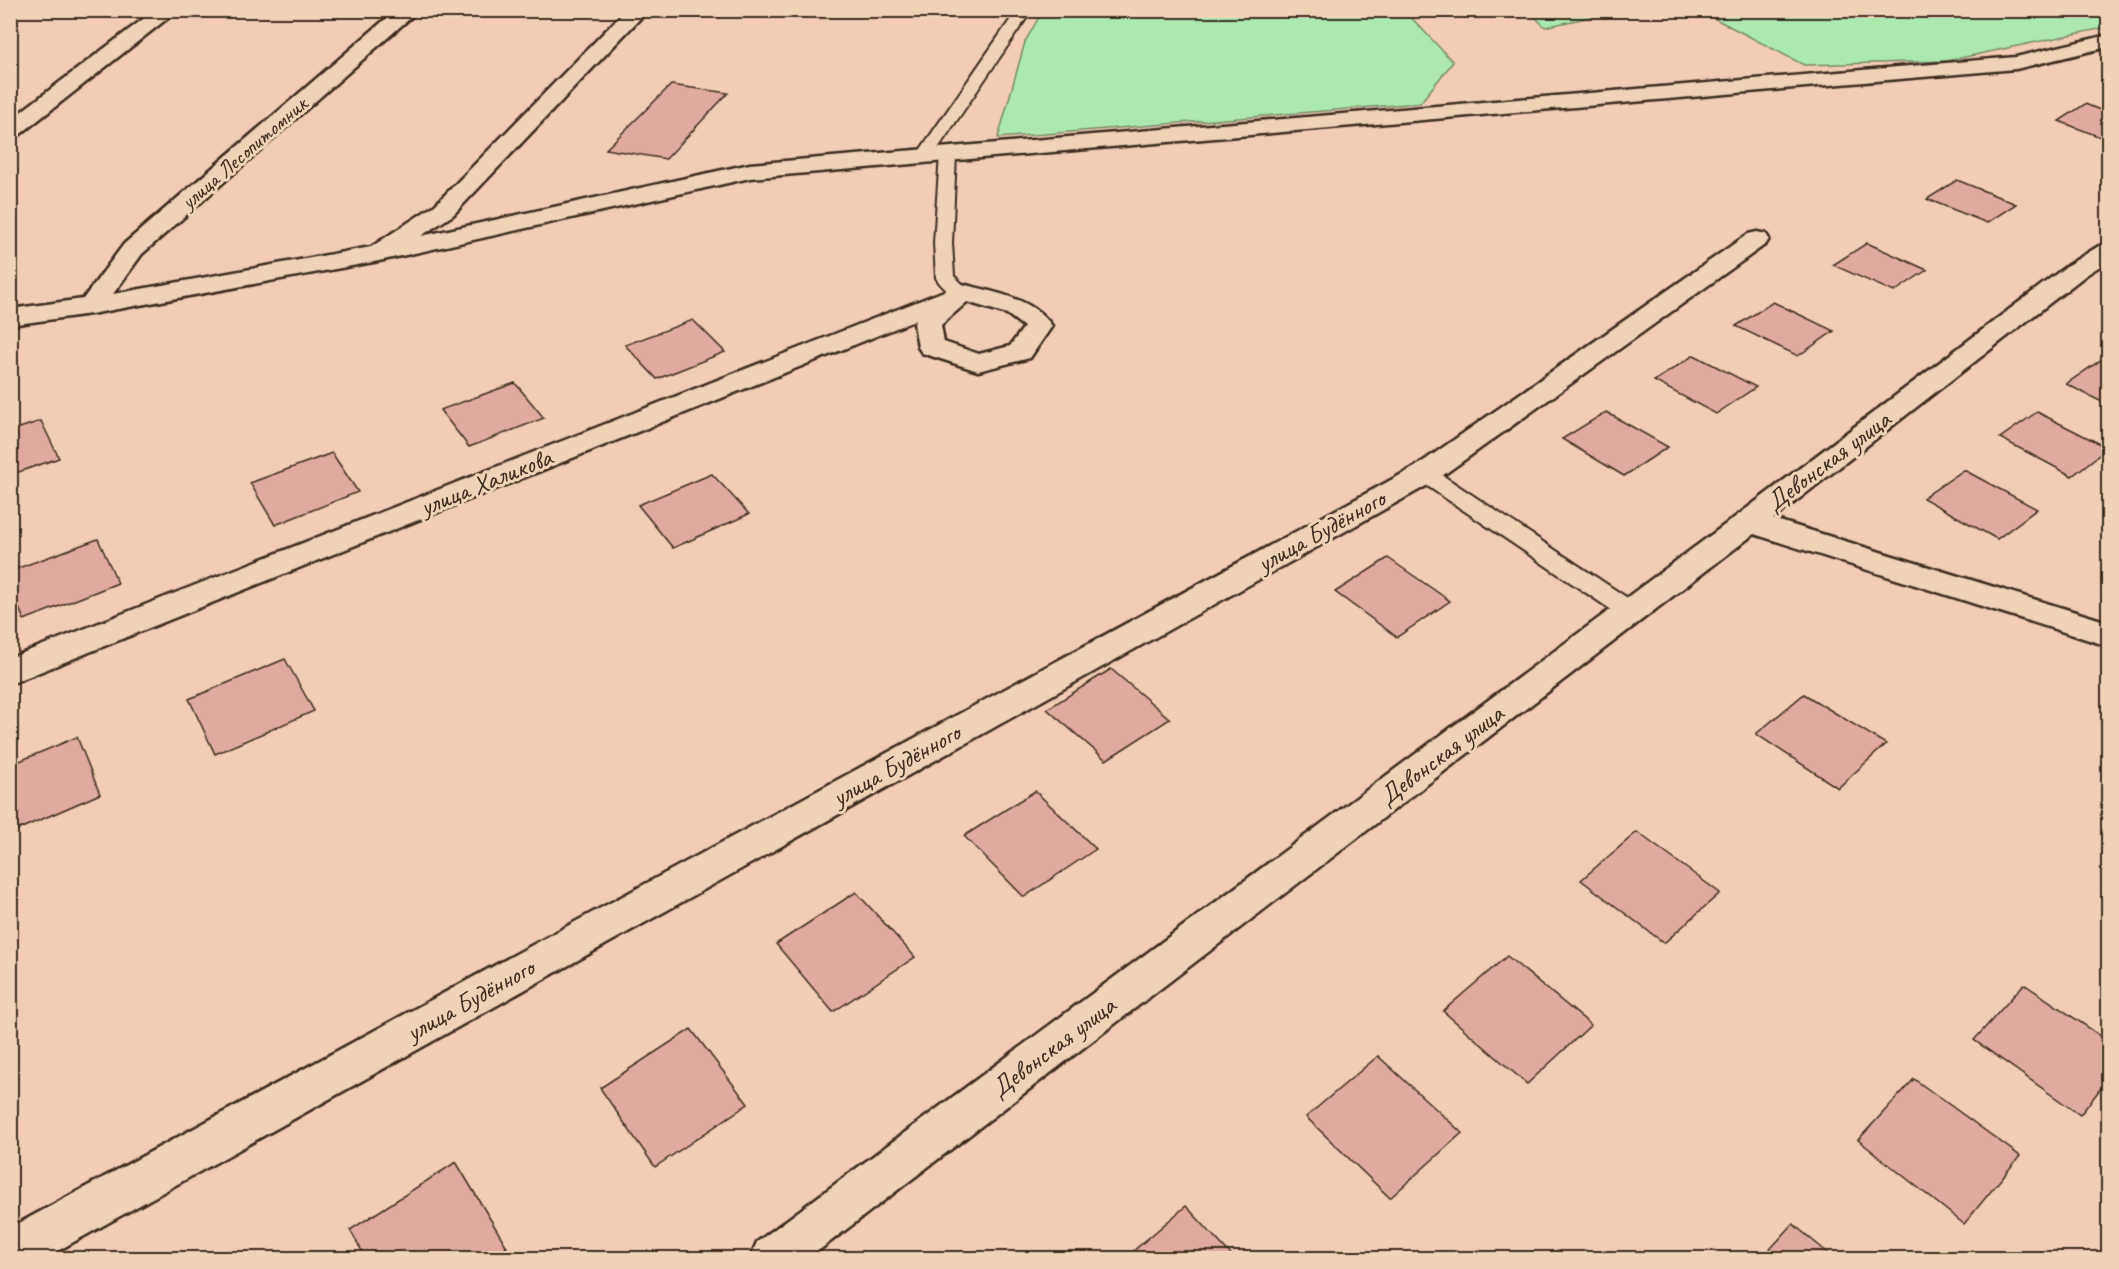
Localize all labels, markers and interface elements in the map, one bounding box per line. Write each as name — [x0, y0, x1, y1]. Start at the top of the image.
street label: улица Лесопитомник — [173, 89, 315, 217]
street label: Девонская улица — [1759, 402, 1898, 519]
street label: улица Халикова — [413, 440, 558, 524]
street label: улица Будённого — [1249, 481, 1393, 581]
street label: Девонская улица — [1372, 696, 1511, 813]
street label: улица Будённого — [824, 715, 968, 815]
street label: улица Будённого — [398, 950, 542, 1050]
street label: Девонская улица — [984, 988, 1123, 1105]

